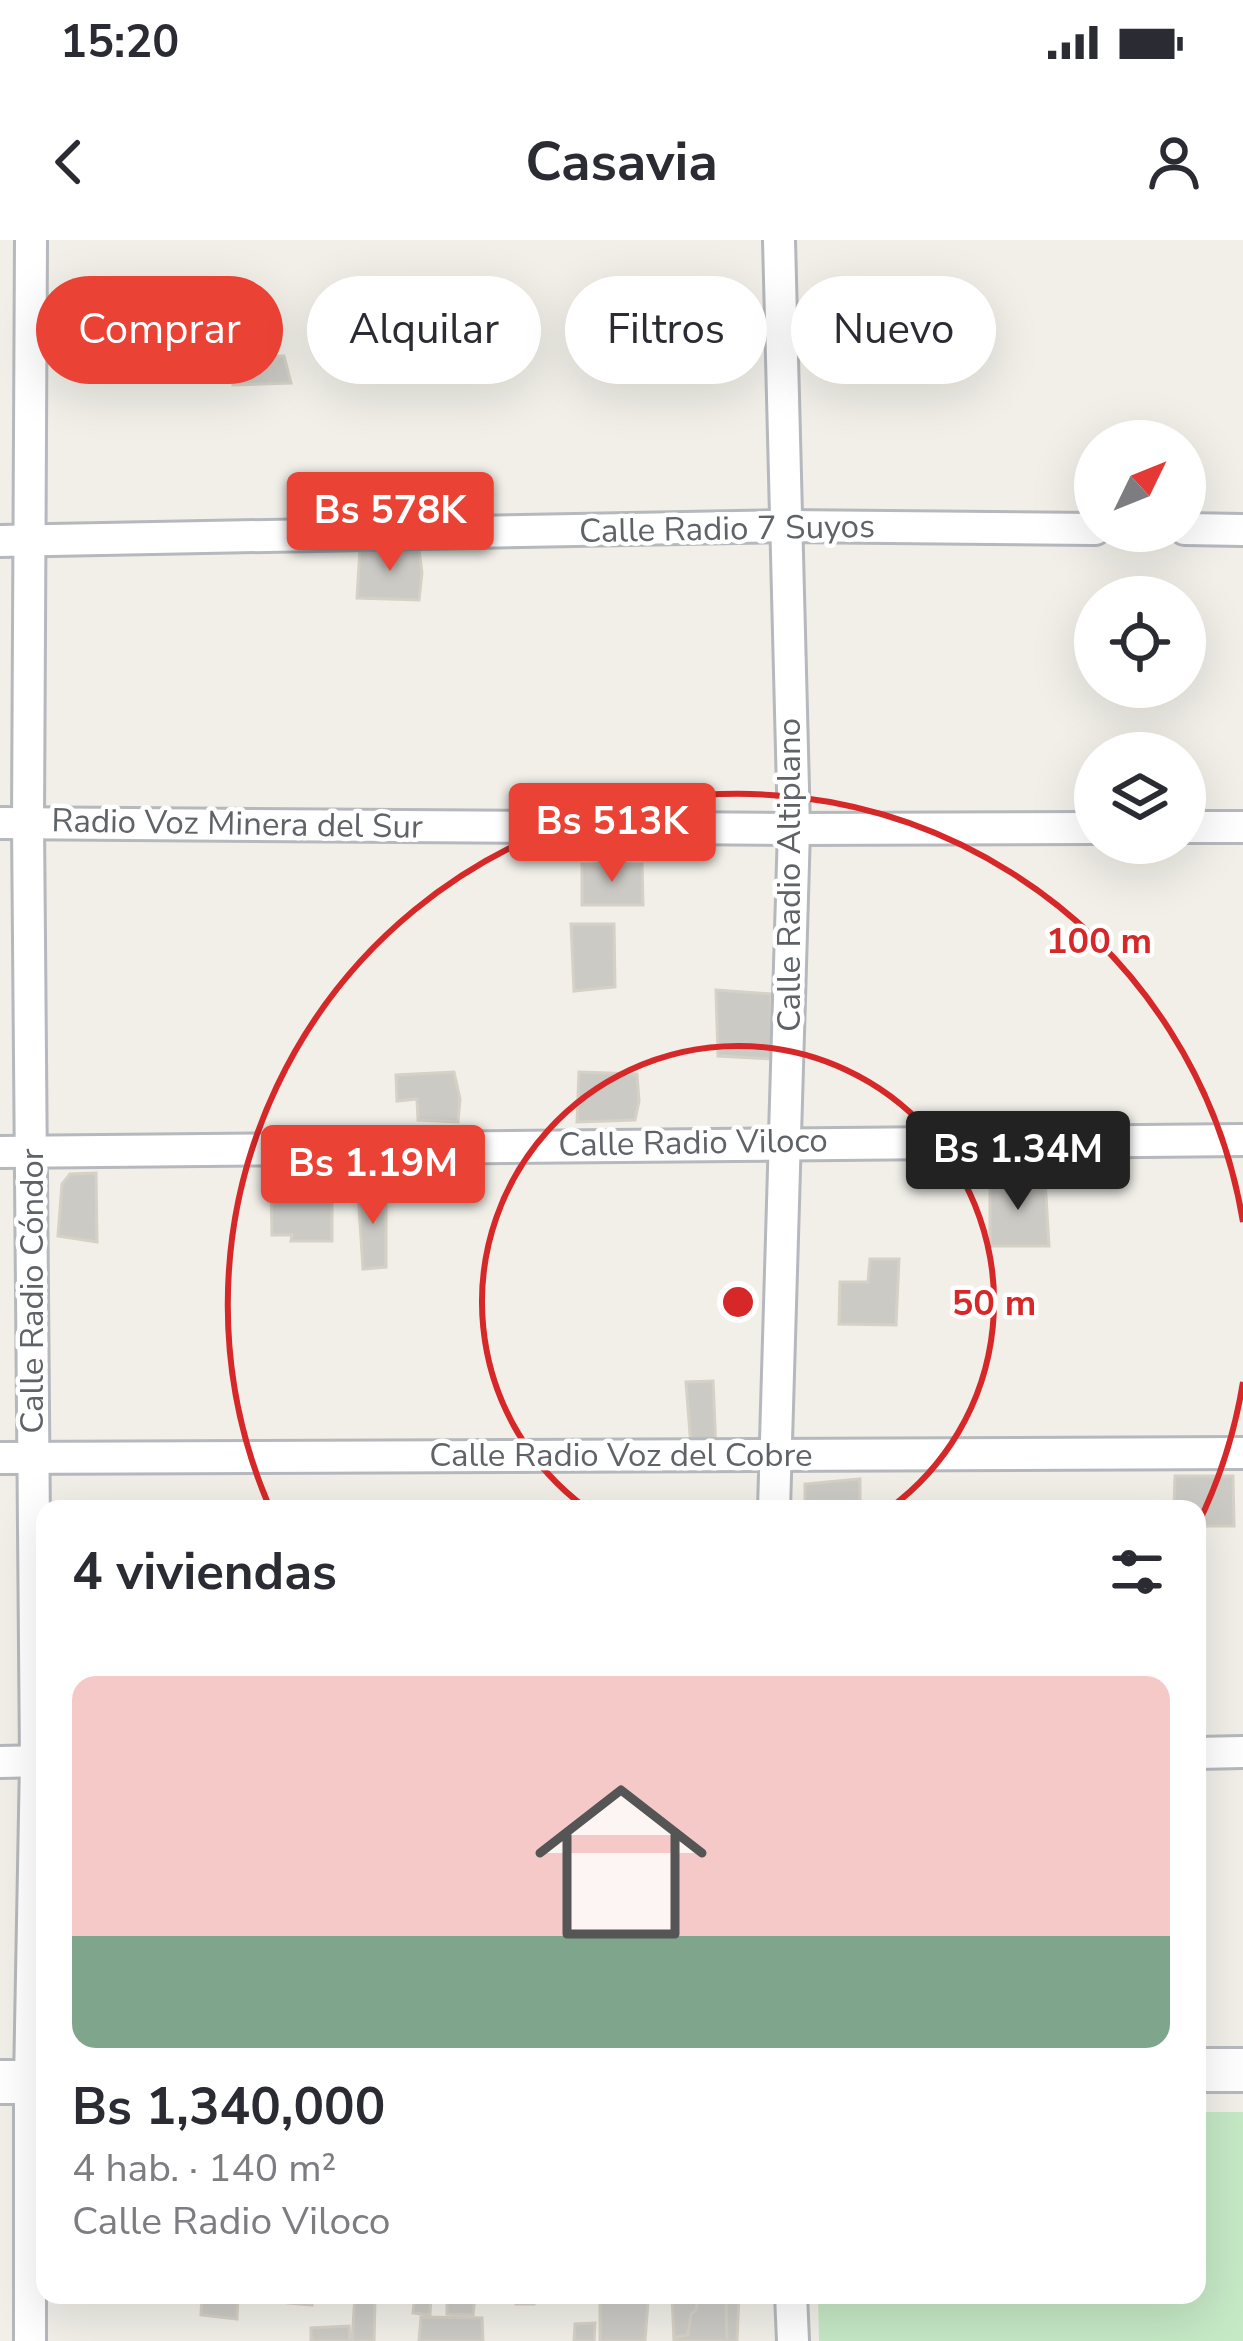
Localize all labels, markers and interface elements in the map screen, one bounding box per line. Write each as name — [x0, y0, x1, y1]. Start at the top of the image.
text: 15:20 — [60, 12, 179, 73]
text: Casavia — [525, 125, 718, 199]
icon: back — [36, 129, 102, 195]
icon: person — [1141, 129, 1207, 195]
chip: Comprar — [36, 276, 283, 384]
chip: Alquilar — [307, 276, 541, 384]
chip: Filtros — [565, 276, 767, 384]
chip: Nuevo — [791, 276, 996, 384]
north arrow — [1074, 420, 1206, 552]
map controls — [1074, 420, 1206, 864]
pin: Bs 578K — [279, 472, 501, 574]
text: Bs 578K — [314, 484, 466, 537]
street label: Calle Radio 7 Suyos — [579, 504, 875, 554]
button: locate — [1074, 576, 1206, 708]
street label: Calle Radio Altiplano — [767, 718, 812, 1032]
button: layers — [1074, 732, 1206, 864]
pin: Bs 513K — [501, 783, 723, 885]
text: Bs 513K — [536, 795, 688, 848]
street label: Radio Voz Minera del Sur — [51, 798, 423, 850]
text: 100 m — [1046, 917, 1152, 966]
pin: Bs 1.34M — [894, 1111, 1142, 1213]
street label: Calle Radio Viloco — [558, 1118, 828, 1168]
text: Bs 1.34M — [933, 1123, 1103, 1176]
pin: Bs 1.19M — [249, 1125, 497, 1227]
text: Bs 1.19M — [288, 1137, 458, 1190]
street label: Calle Radio Cóndor — [10, 1148, 55, 1434]
text: 50 m — [952, 1279, 1036, 1328]
centre of rings — [717, 1281, 759, 1323]
street label: Calle Radio Voz del Cobre — [429, 1433, 813, 1478]
text: 4 viviendas — [72, 1537, 337, 1607]
icon: filters — [1104, 1539, 1170, 1605]
icon: home — [513, 1754, 729, 1970]
text: Bs 1,340,000 — [72, 2072, 385, 2142]
text: 4 hab. · 140 m² — [72, 2142, 336, 2195]
text: Calle Radio Viloco — [72, 2195, 390, 2248]

